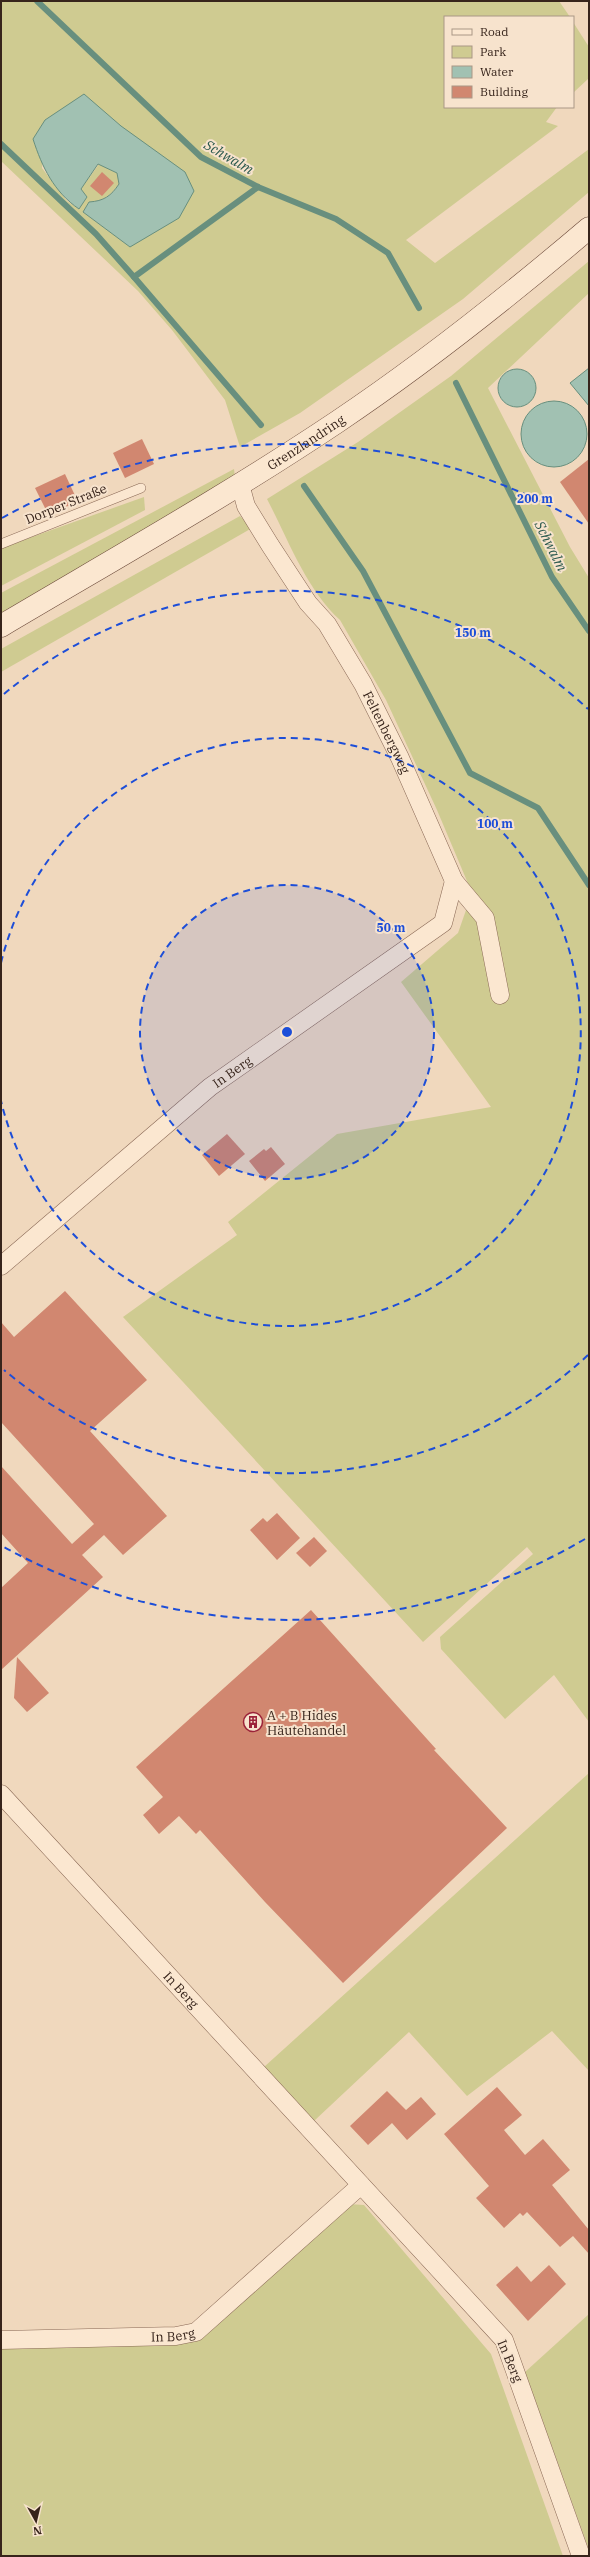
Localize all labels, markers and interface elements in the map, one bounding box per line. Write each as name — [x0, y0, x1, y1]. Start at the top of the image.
legend — [444, 16, 574, 108]
text: Road — [480, 24, 509, 39]
text: Park — [480, 44, 506, 59]
text: Water — [480, 64, 514, 79]
text: Building — [480, 84, 528, 99]
water label: Schwalm — [200, 135, 257, 178]
street label: Grenzlandring — [264, 411, 348, 474]
street label: Dorper Straße — [23, 480, 109, 528]
text: 200 m — [517, 491, 553, 506]
water label: Schwalm — [530, 517, 571, 574]
text: 150 m — [455, 625, 491, 640]
street label: Feltenbergweg — [359, 688, 414, 776]
text: 100 m — [477, 816, 513, 831]
text: 50 m — [377, 920, 406, 935]
centre of rings — [280, 1025, 294, 1039]
street label: In Berg — [209, 1052, 255, 1091]
place label: A + B Hides Häutehandel — [267, 1707, 346, 1739]
building icon: A + B Hides Häutehandel — [242, 1711, 264, 1733]
street label: In Berg — [160, 1968, 203, 2012]
street label: In Berg — [151, 2324, 196, 2345]
street label: In Berg — [494, 2337, 526, 2385]
north arrow — [16, 2501, 56, 2541]
text: N — [32, 2523, 43, 2538]

